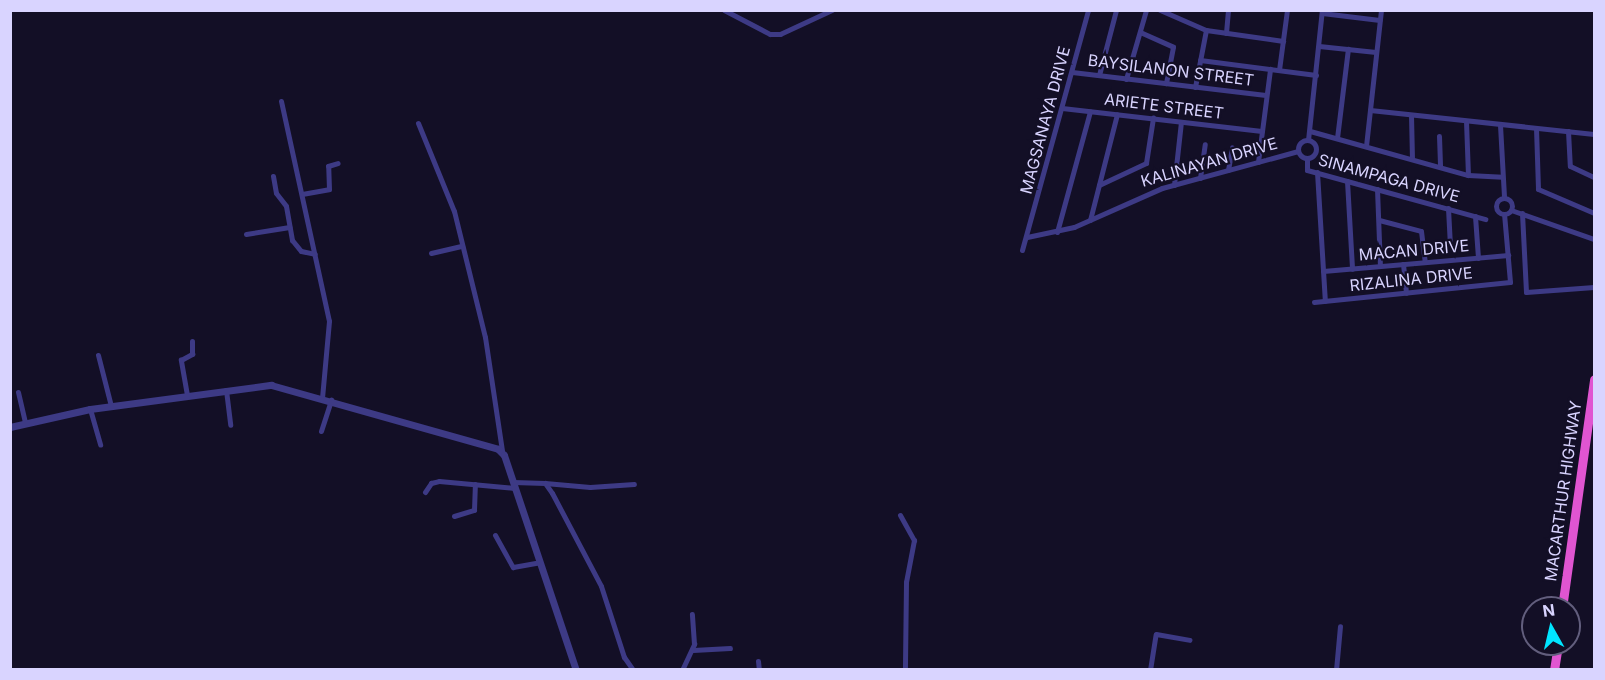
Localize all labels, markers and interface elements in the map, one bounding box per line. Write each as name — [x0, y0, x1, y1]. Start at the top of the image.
street label: MAGSANAYA DRIVE — [1016, 44, 1074, 196]
street label: BAYSILANON STREET — [1087, 50, 1255, 90]
street label: ARIETE STREET — [1103, 89, 1225, 123]
street label: KALINAYAN DRIVE — [1139, 133, 1279, 191]
street label: SINAMPAGA DRIVE — [1316, 150, 1462, 206]
street label: MACAN DRIVE — [1358, 236, 1470, 264]
street label: RIZALINA DRIVE — [1349, 263, 1473, 295]
street label: MACARTHUR HIGHWAY — [1541, 399, 1585, 583]
north arrow — [1521, 596, 1581, 656]
text: N — [1541, 599, 1556, 621]

